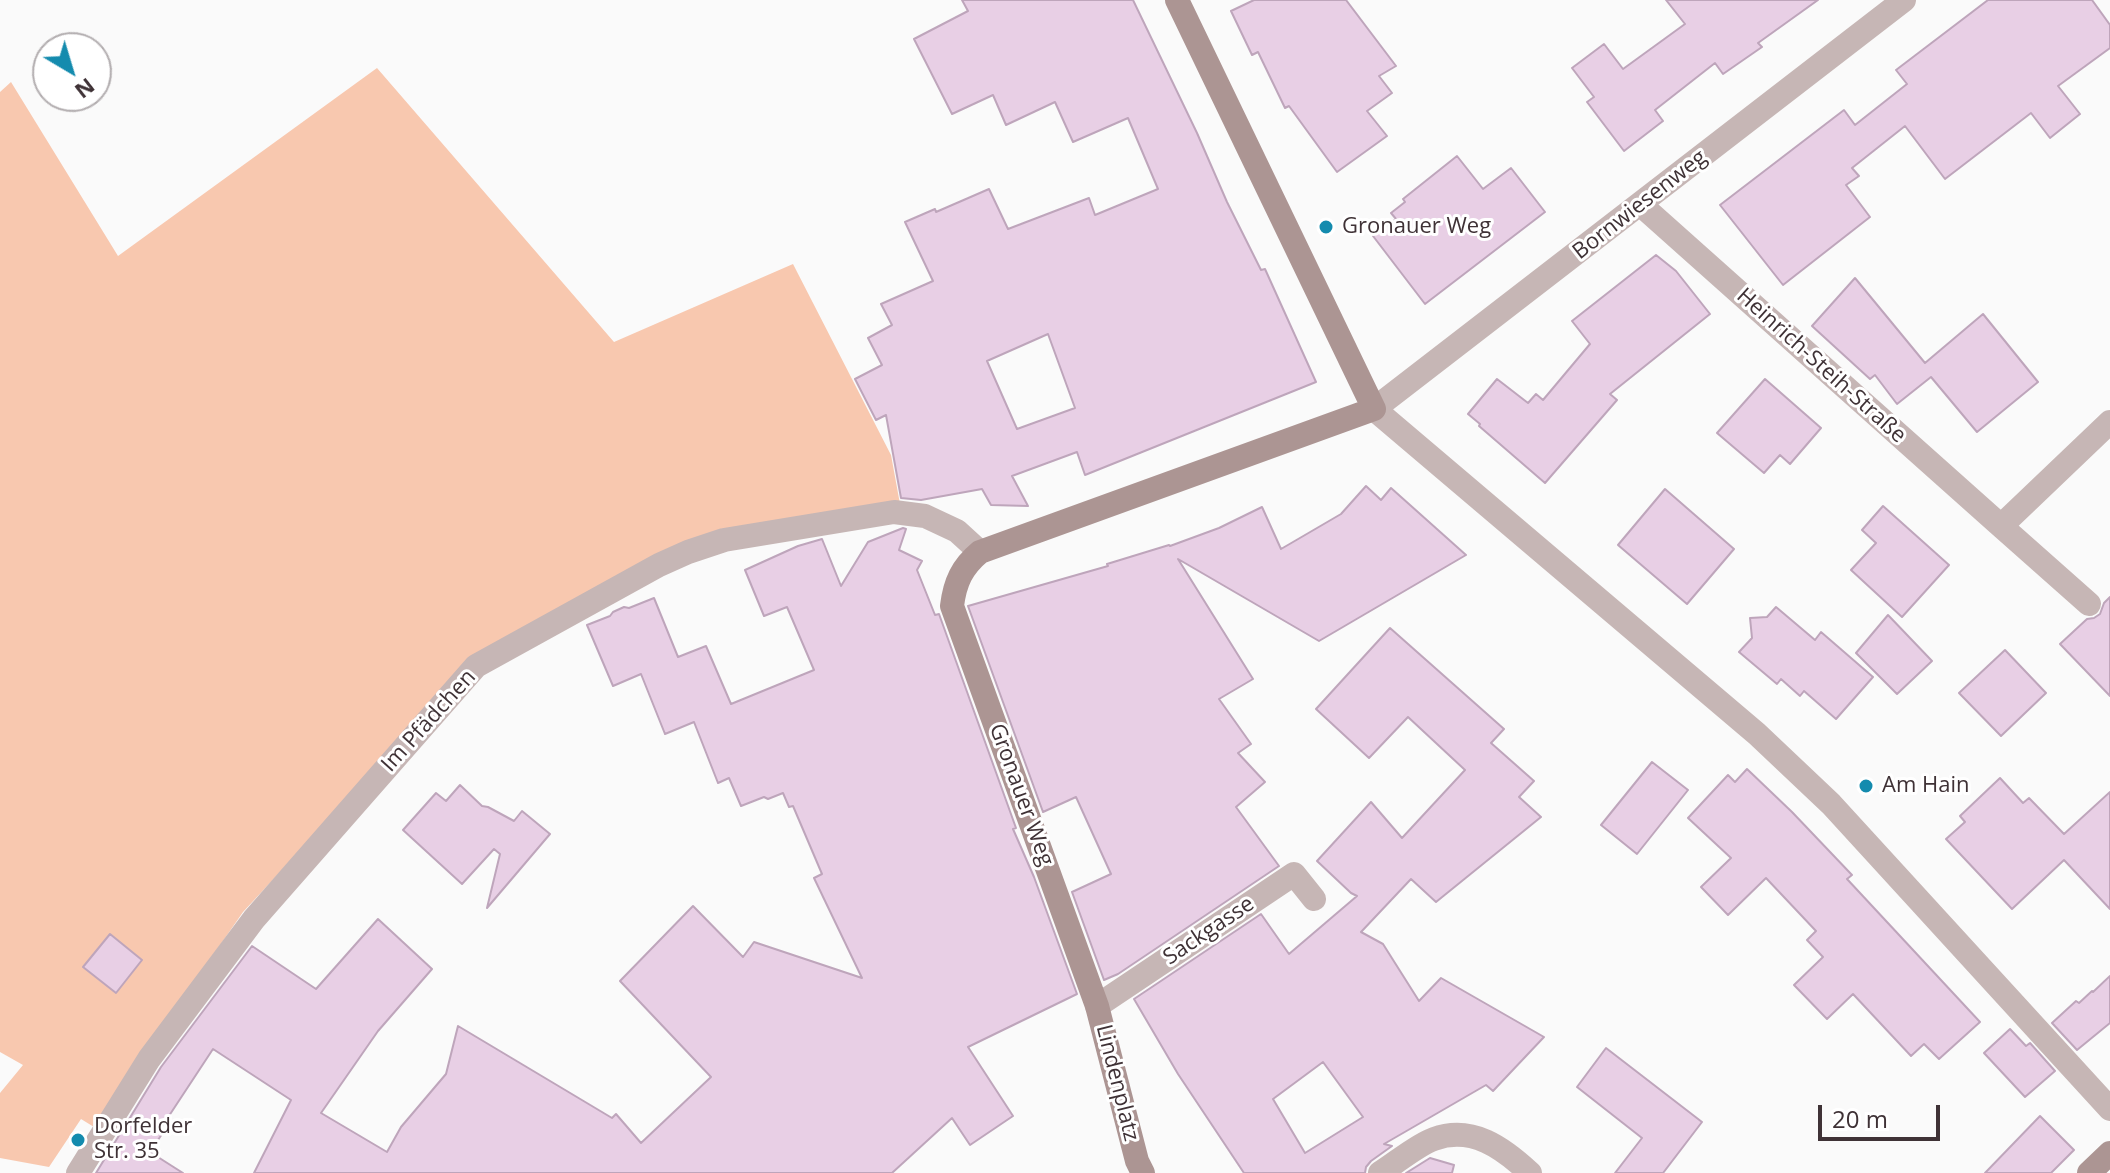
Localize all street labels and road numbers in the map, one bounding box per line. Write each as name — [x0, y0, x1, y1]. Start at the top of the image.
street label: Bornwiesenweg — [1568, 145, 1712, 265]
street label: Heinrich-Steih-Straße — [1731, 283, 1911, 449]
street label: Im Pfädchen — [376, 664, 482, 778]
street label: Gronauer Weg — [983, 720, 1059, 870]
street label: Sackgasse — [1159, 891, 1259, 971]
street label: Lindenplatz — [1090, 1022, 1144, 1144]

